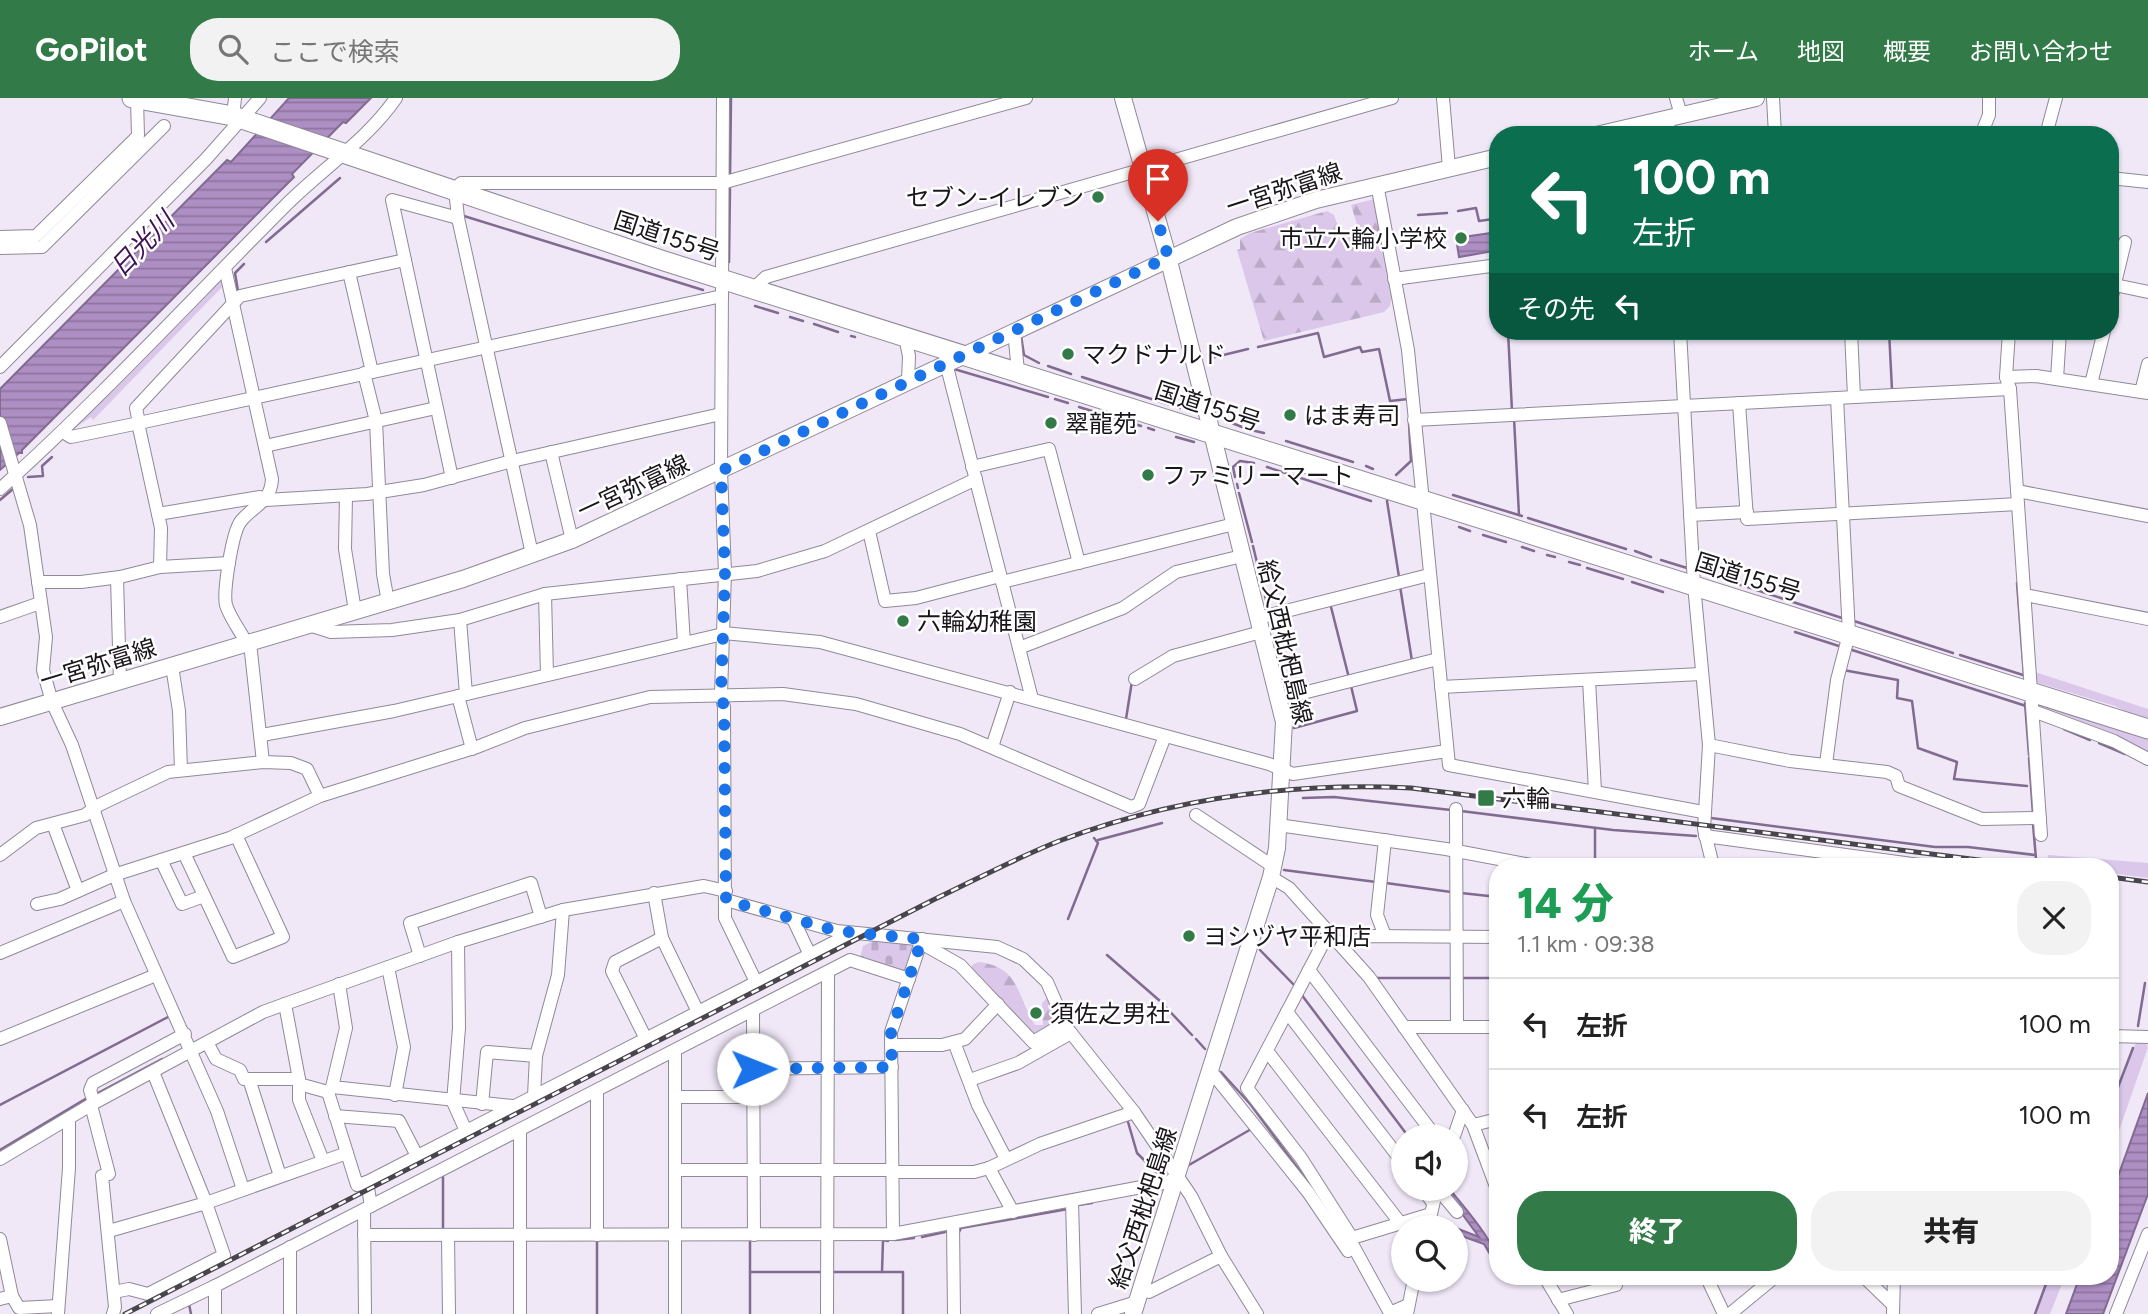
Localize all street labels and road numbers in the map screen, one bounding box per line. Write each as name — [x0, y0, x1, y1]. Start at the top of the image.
street label: 一宮弥富線 — [1222, 157, 1346, 221]
street label: 国道155号 — [610, 205, 724, 267]
street label: 国道155号 — [1151, 375, 1265, 437]
street label: 一宮弥富線 — [572, 449, 694, 525]
street label: 国道155号 — [1691, 547, 1805, 607]
street label: 給父西枇杷島線 — [1252, 557, 1318, 727]
street label: 一宮弥富線 — [36, 633, 160, 695]
street label: 給父西枇杷島線 — [1103, 1124, 1183, 1292]

